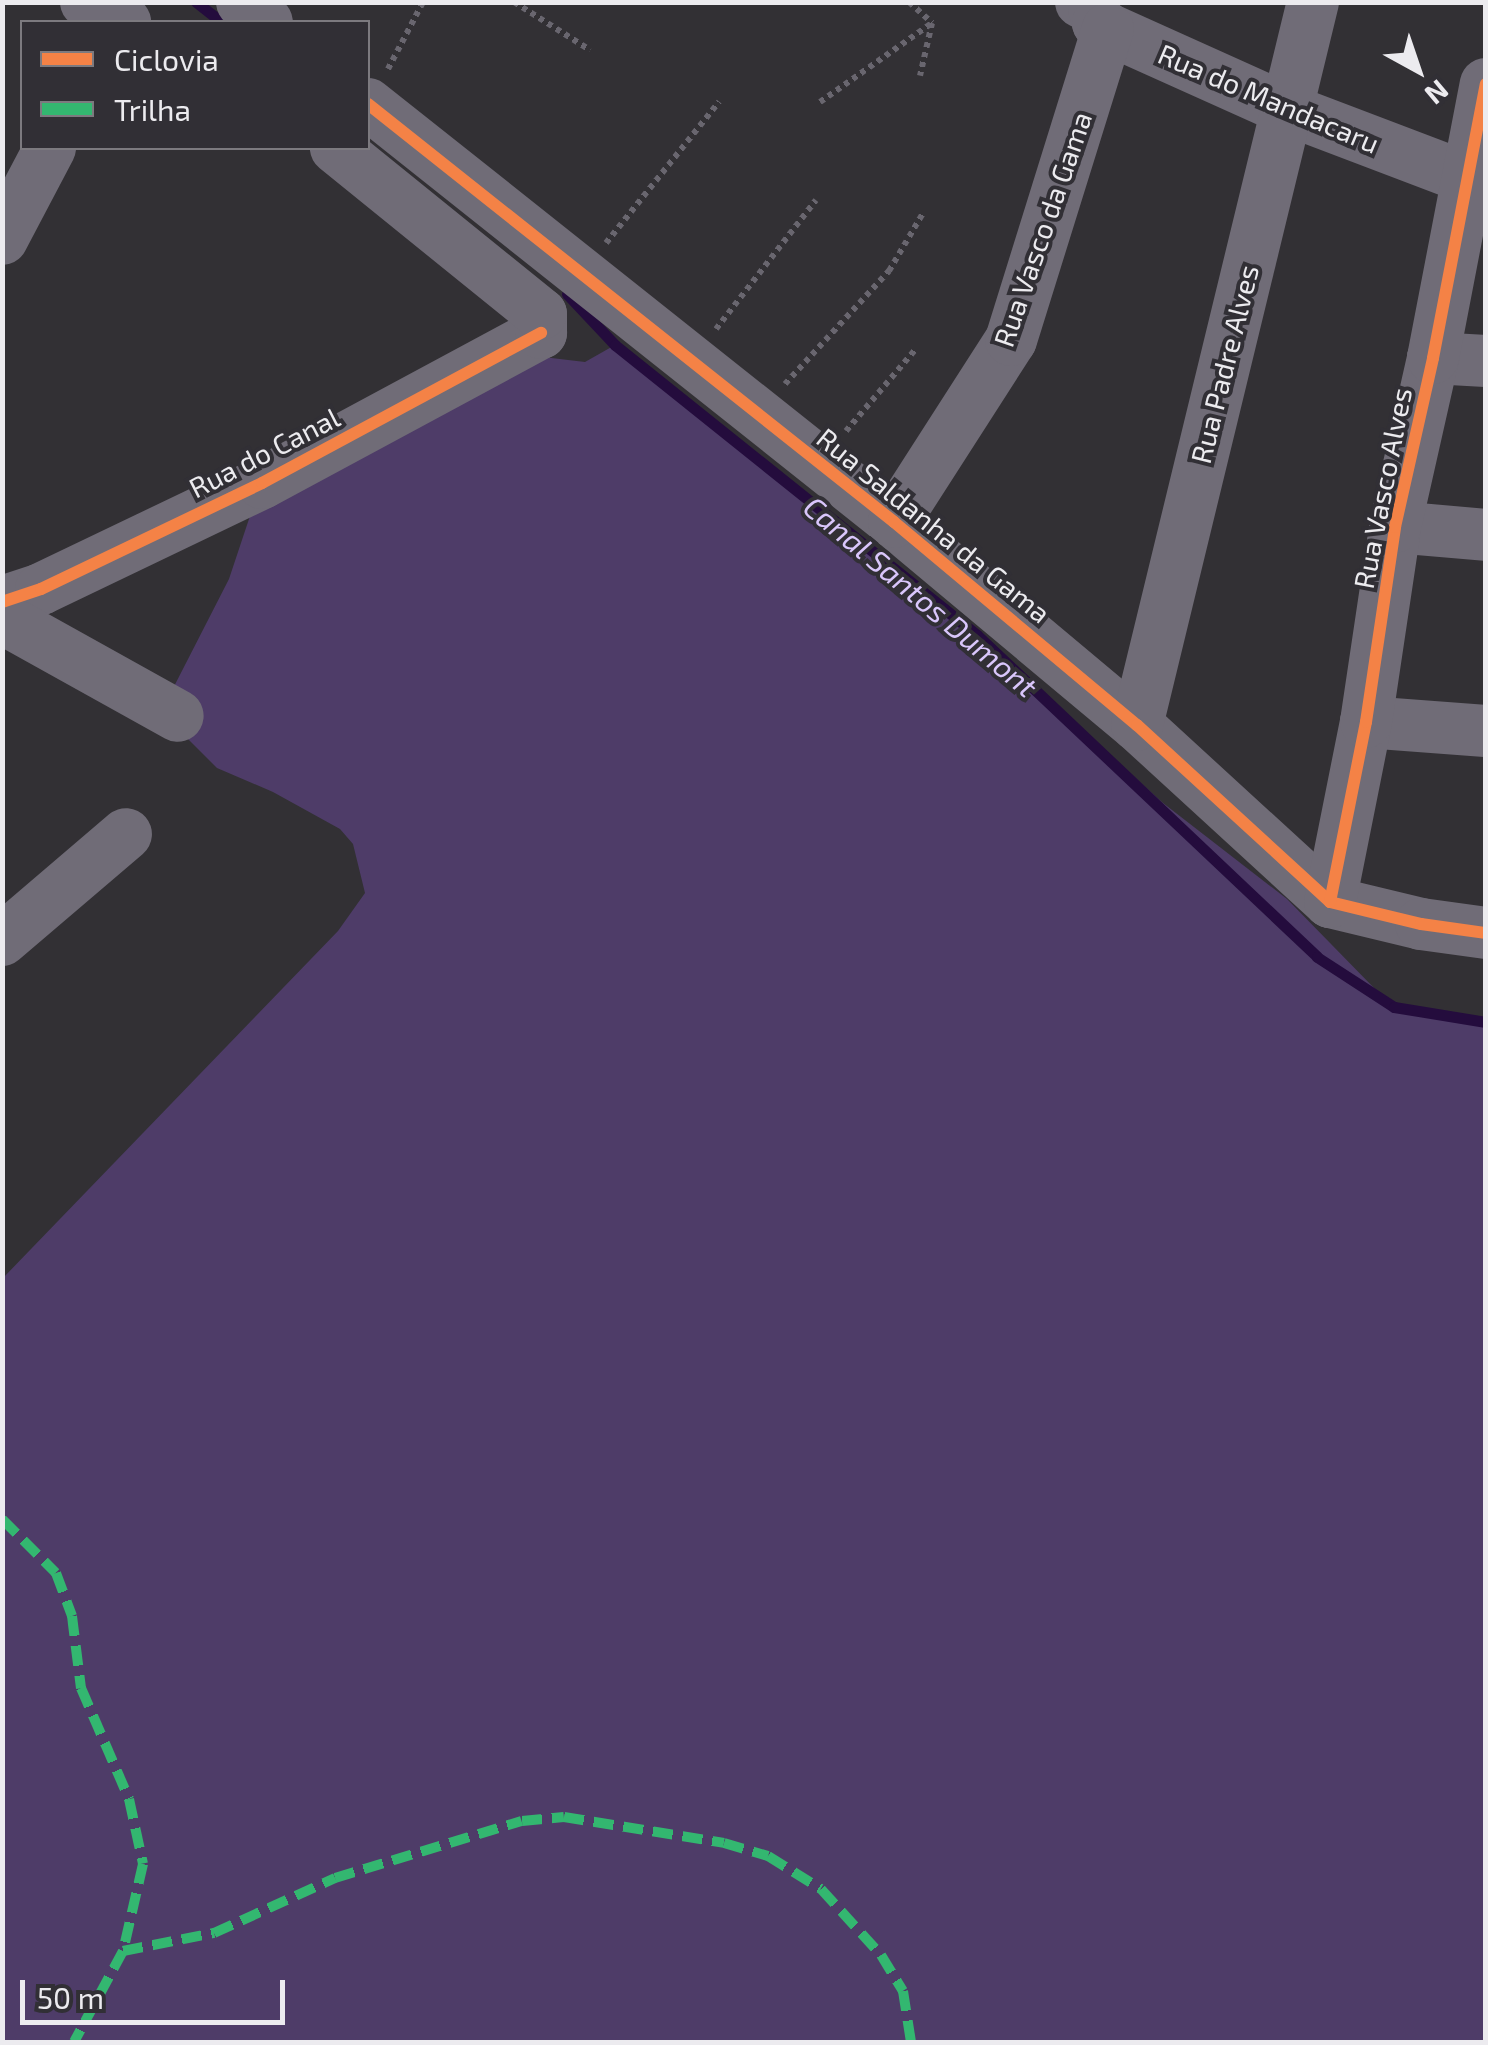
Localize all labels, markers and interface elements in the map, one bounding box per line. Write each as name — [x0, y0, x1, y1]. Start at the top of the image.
legend — [20, 20, 370, 150]
north arrow — [1368, 20, 1468, 120]
street label: Rua do Mandacaru — [1153, 36, 1385, 160]
text: Ciclovia — [114, 41, 219, 77]
text: N — [1419, 73, 1456, 113]
text: Trilha — [114, 91, 191, 127]
street label: Rua Vasco da Gama — [986, 107, 1098, 351]
street label: Rua Padre Alves — [1183, 261, 1265, 467]
street label: Rua Vasco Alves — [1346, 384, 1418, 592]
street label: Rua do Canal — [183, 400, 345, 504]
street label: Rua Saldanha da Gama — [811, 421, 1057, 629]
water label: Canal Santos Dumont — [797, 488, 1045, 704]
scale bar — [25, 1960, 290, 2022]
text: 50 m — [37, 1979, 104, 2015]

